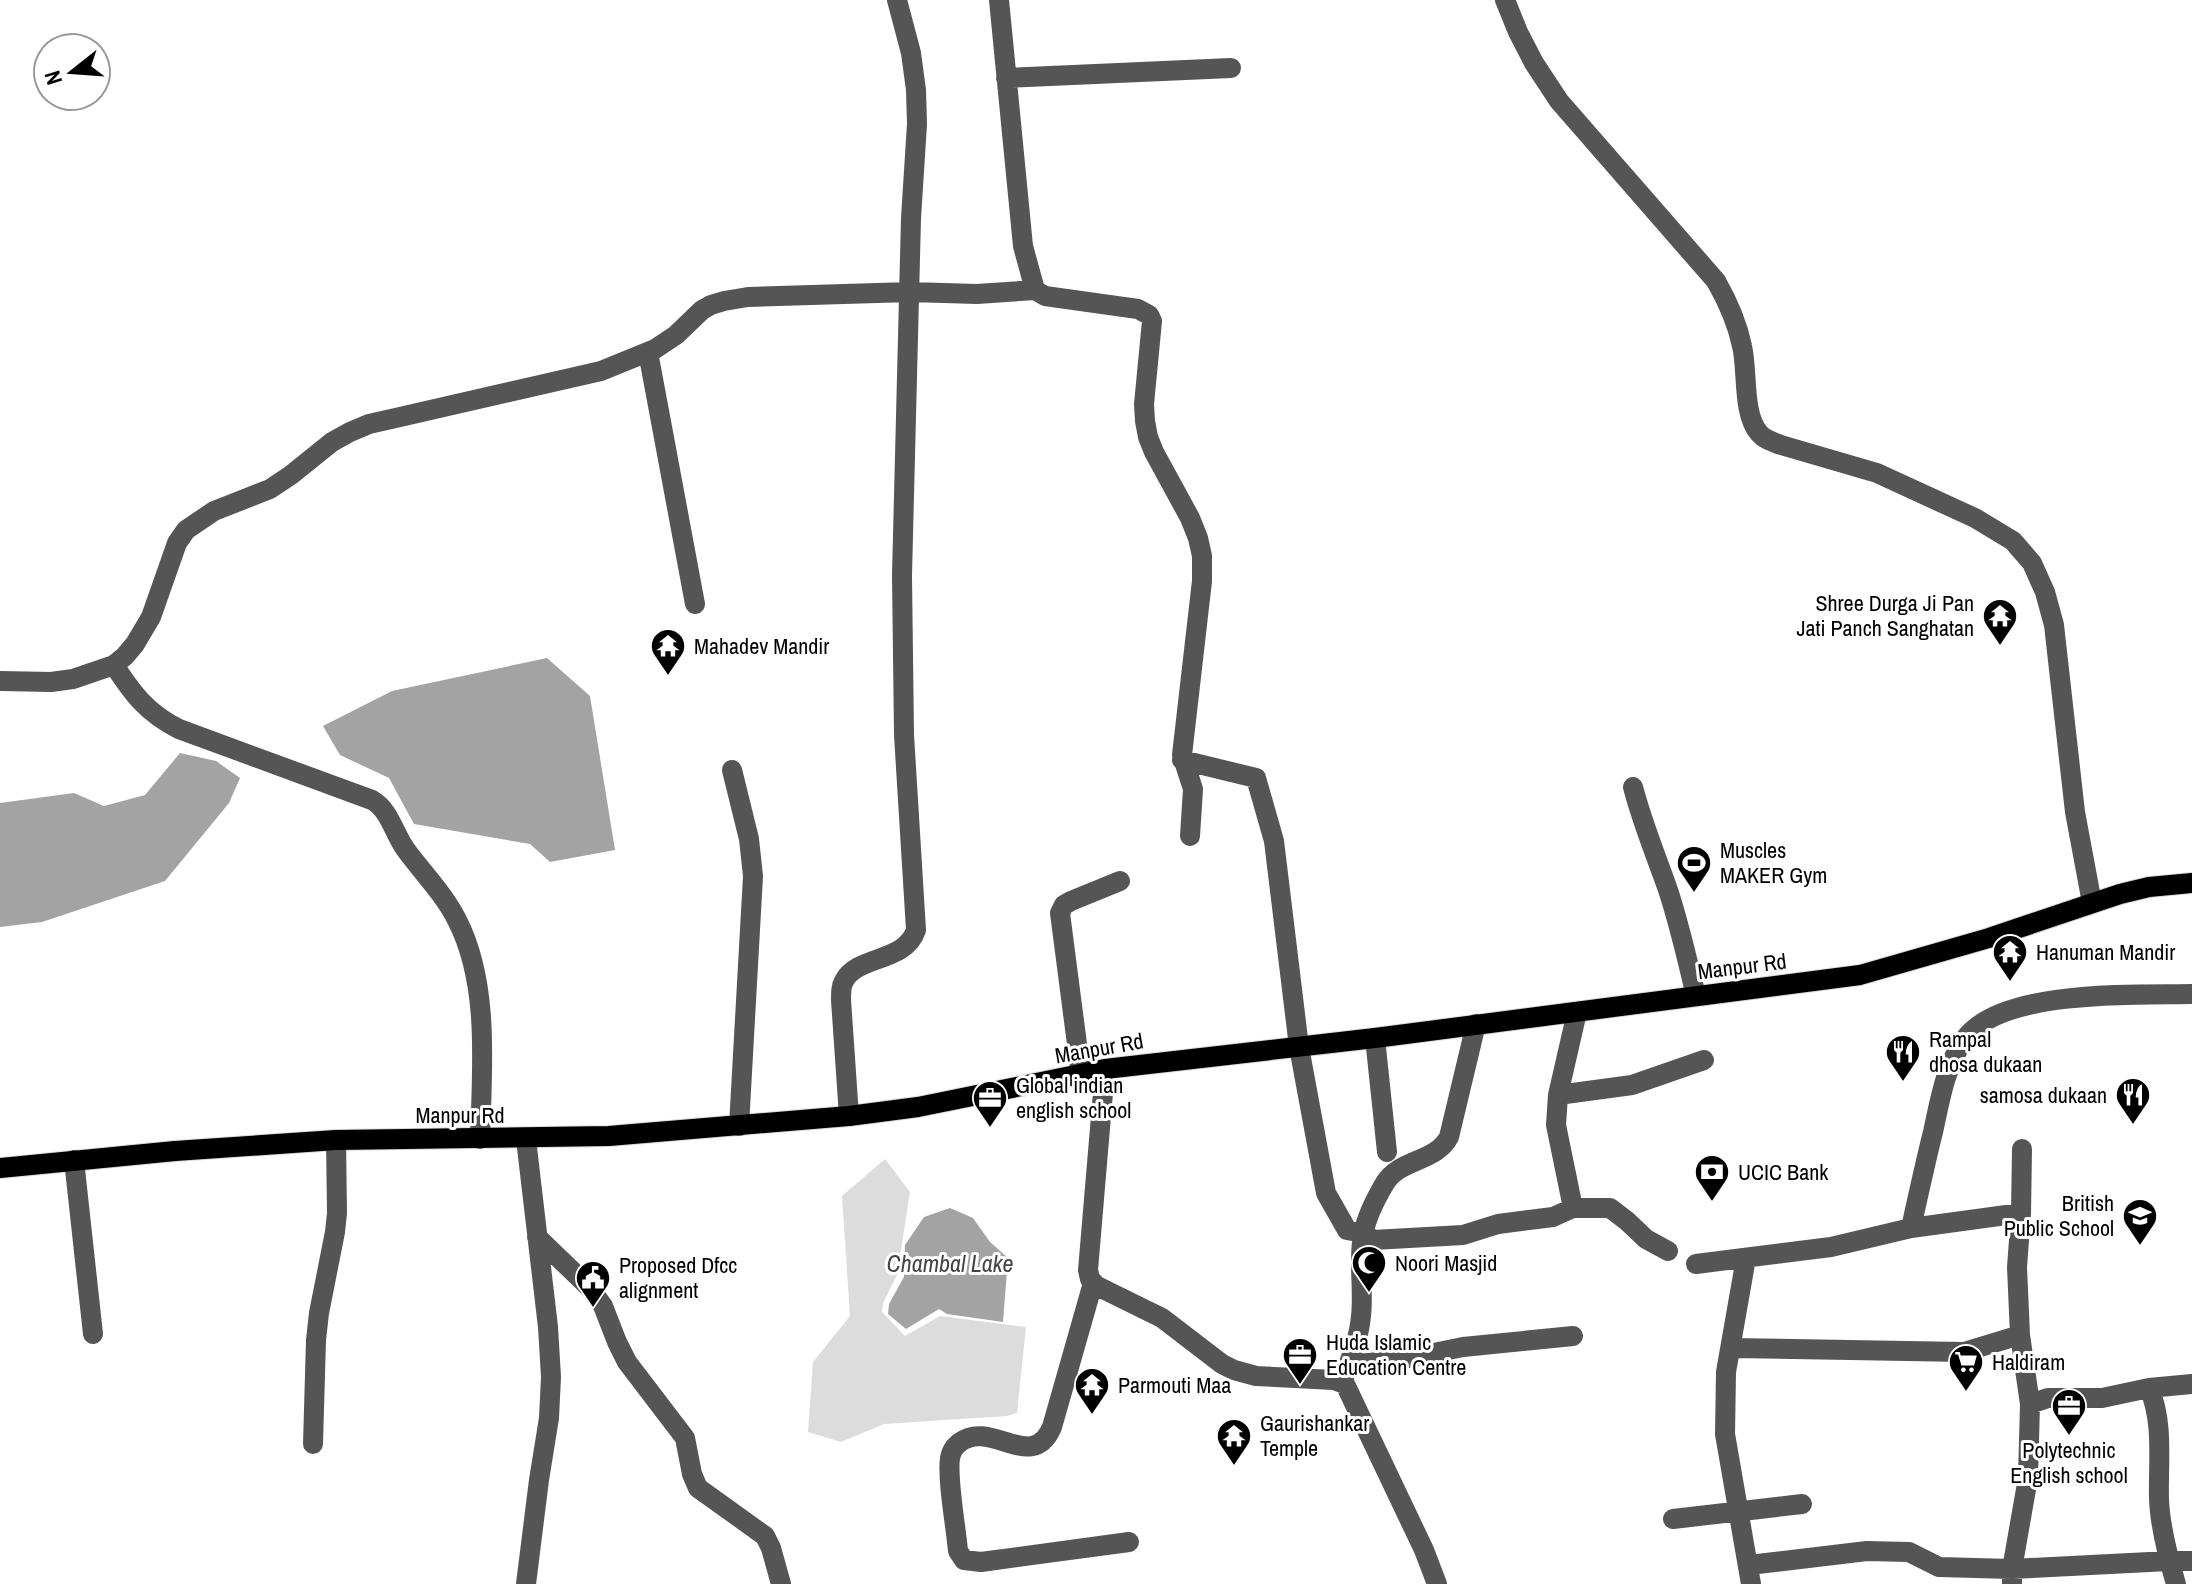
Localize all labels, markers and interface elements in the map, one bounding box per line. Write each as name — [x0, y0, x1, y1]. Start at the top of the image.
north arrow — [32, 32, 112, 112]
text: N — [37, 67, 69, 88]
place label: Shree Durga Ji Pan Jati Panch Sanghatan — [1796, 588, 1974, 643]
temple icon: Shree Durga Ji Pan Jati Panch Sanghatan — [1981, 597, 2019, 647]
temple icon: Mahadev Mandir — [649, 627, 687, 677]
place label: Mahadev Mandir — [694, 631, 829, 661]
place label: Muscles MAKER Gym — [1720, 835, 1827, 890]
sports icon: Muscles MAKER Gym — [1675, 844, 1713, 894]
temple icon: Hanuman Mandir — [1991, 933, 2029, 983]
place label: Hanuman Mandir — [2036, 937, 2175, 967]
street label: Manpur Rd — [1696, 946, 1788, 986]
place label: Rampal dhosa dukaan — [1929, 1024, 2042, 1079]
street label: Manpur Rd — [1052, 1025, 1146, 1071]
restaurant icon: Rampal dhosa dukaan — [1884, 1033, 1922, 1083]
place label: Global indian english school — [1016, 1070, 1131, 1125]
restaurant icon: samosa dukaan — [2114, 1076, 2152, 1126]
office icon: Global indian english school — [971, 1079, 1009, 1129]
place label: samosa dukaan — [1980, 1080, 2107, 1110]
street label: Manpur Rd — [415, 1100, 505, 1130]
bank icon: UCIC Bank — [1693, 1153, 1731, 1203]
place label: UCIC Bank — [1738, 1157, 1829, 1187]
place label: British Public School — [2004, 1188, 2114, 1243]
school or university icon: British Public School — [2121, 1197, 2159, 1247]
mosque icon: Noori Masjid — [1350, 1244, 1388, 1294]
water label: Chambal Lake — [887, 1247, 1013, 1279]
place label: Noori Masjid — [1395, 1248, 1497, 1278]
place label: Proposed Dfcc alignment — [619, 1250, 737, 1305]
public building icon: Proposed Dfcc alignment — [574, 1259, 612, 1309]
place label: Huda Islamic Education Centre — [1326, 1327, 1466, 1382]
office icon: Huda Islamic Education Centre — [1281, 1336, 1319, 1386]
supermarket icon: Haldiram — [1947, 1343, 1985, 1393]
place label: Haldiram — [1992, 1347, 2065, 1377]
temple icon: Parmouti Maa — [1073, 1366, 1111, 1416]
place label: Parmouti Maa — [1118, 1370, 1231, 1400]
office icon: Polytechnic English school — [2050, 1387, 2088, 1437]
place label: Gaurishankar Temple — [1260, 1408, 1369, 1463]
temple icon: Gaurishankar Temple — [1215, 1417, 1253, 1467]
place label: Polytechnic English school — [2010, 1435, 2128, 1490]

